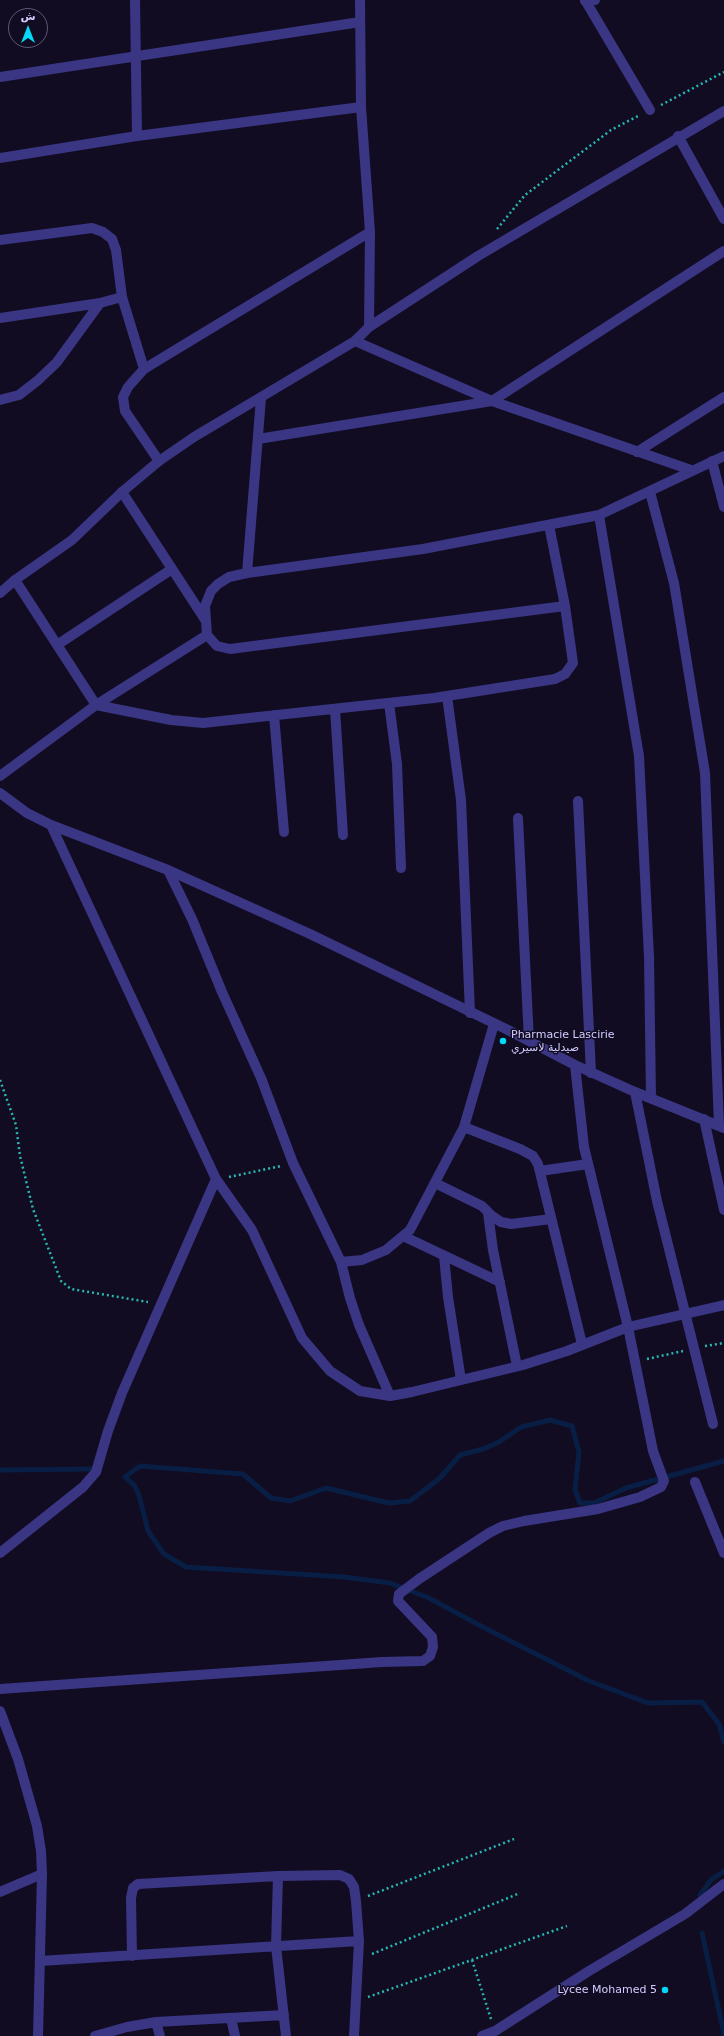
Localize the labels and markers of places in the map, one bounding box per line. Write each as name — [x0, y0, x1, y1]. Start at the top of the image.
place label: Pharmacie Lascirie صيدلية لاسيري — [511, 1028, 615, 1054]
marker: Pharmacie Lascirie صيدلية لاسيري — [498, 1036, 508, 1046]
place label: Lycee Mohamed 5 — [557, 1983, 657, 1997]
marker: Lycee Mohamed 5 — [660, 1985, 670, 1995]

